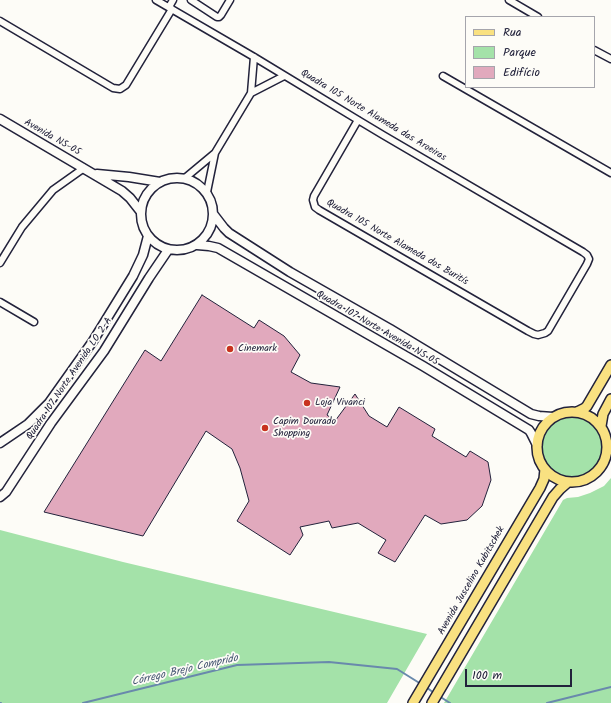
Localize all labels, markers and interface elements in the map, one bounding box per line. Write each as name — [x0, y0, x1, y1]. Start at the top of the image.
legend — [465, 16, 595, 88]
text: Rua — [503, 23, 521, 42]
text: Parque — [503, 43, 536, 62]
text: Edifício — [503, 63, 540, 82]
street label: Quadra 105 Norte Alameda das Aroeiras — [298, 68, 448, 164]
street label: Avenida NS-05 — [22, 117, 82, 159]
street label: Quadra 105 Norte Alameda dos Buritís — [324, 197, 470, 289]
street label: Quadra 107 Norte Avenida NS 05 — [314, 289, 440, 369]
street label: Quadra 107 Norte Avenida LO 2-A — [25, 316, 115, 442]
place label: Cinemark — [238, 343, 277, 355]
marker: Cinemark — [225, 344, 235, 354]
place label: Loja Vivanci — [315, 397, 365, 409]
marker: Loja Vivanci — [302, 398, 312, 408]
place label: Capim Dourado Shopping — [273, 416, 336, 440]
marker: Capim Dourado Shopping — [260, 423, 270, 433]
street label: Avenida Juscelino Kubitschek — [436, 525, 508, 637]
water label: Córrego Brejo Comprido — [131, 652, 239, 690]
scale bar — [467, 661, 574, 687]
text: 100 m — [472, 666, 502, 685]

